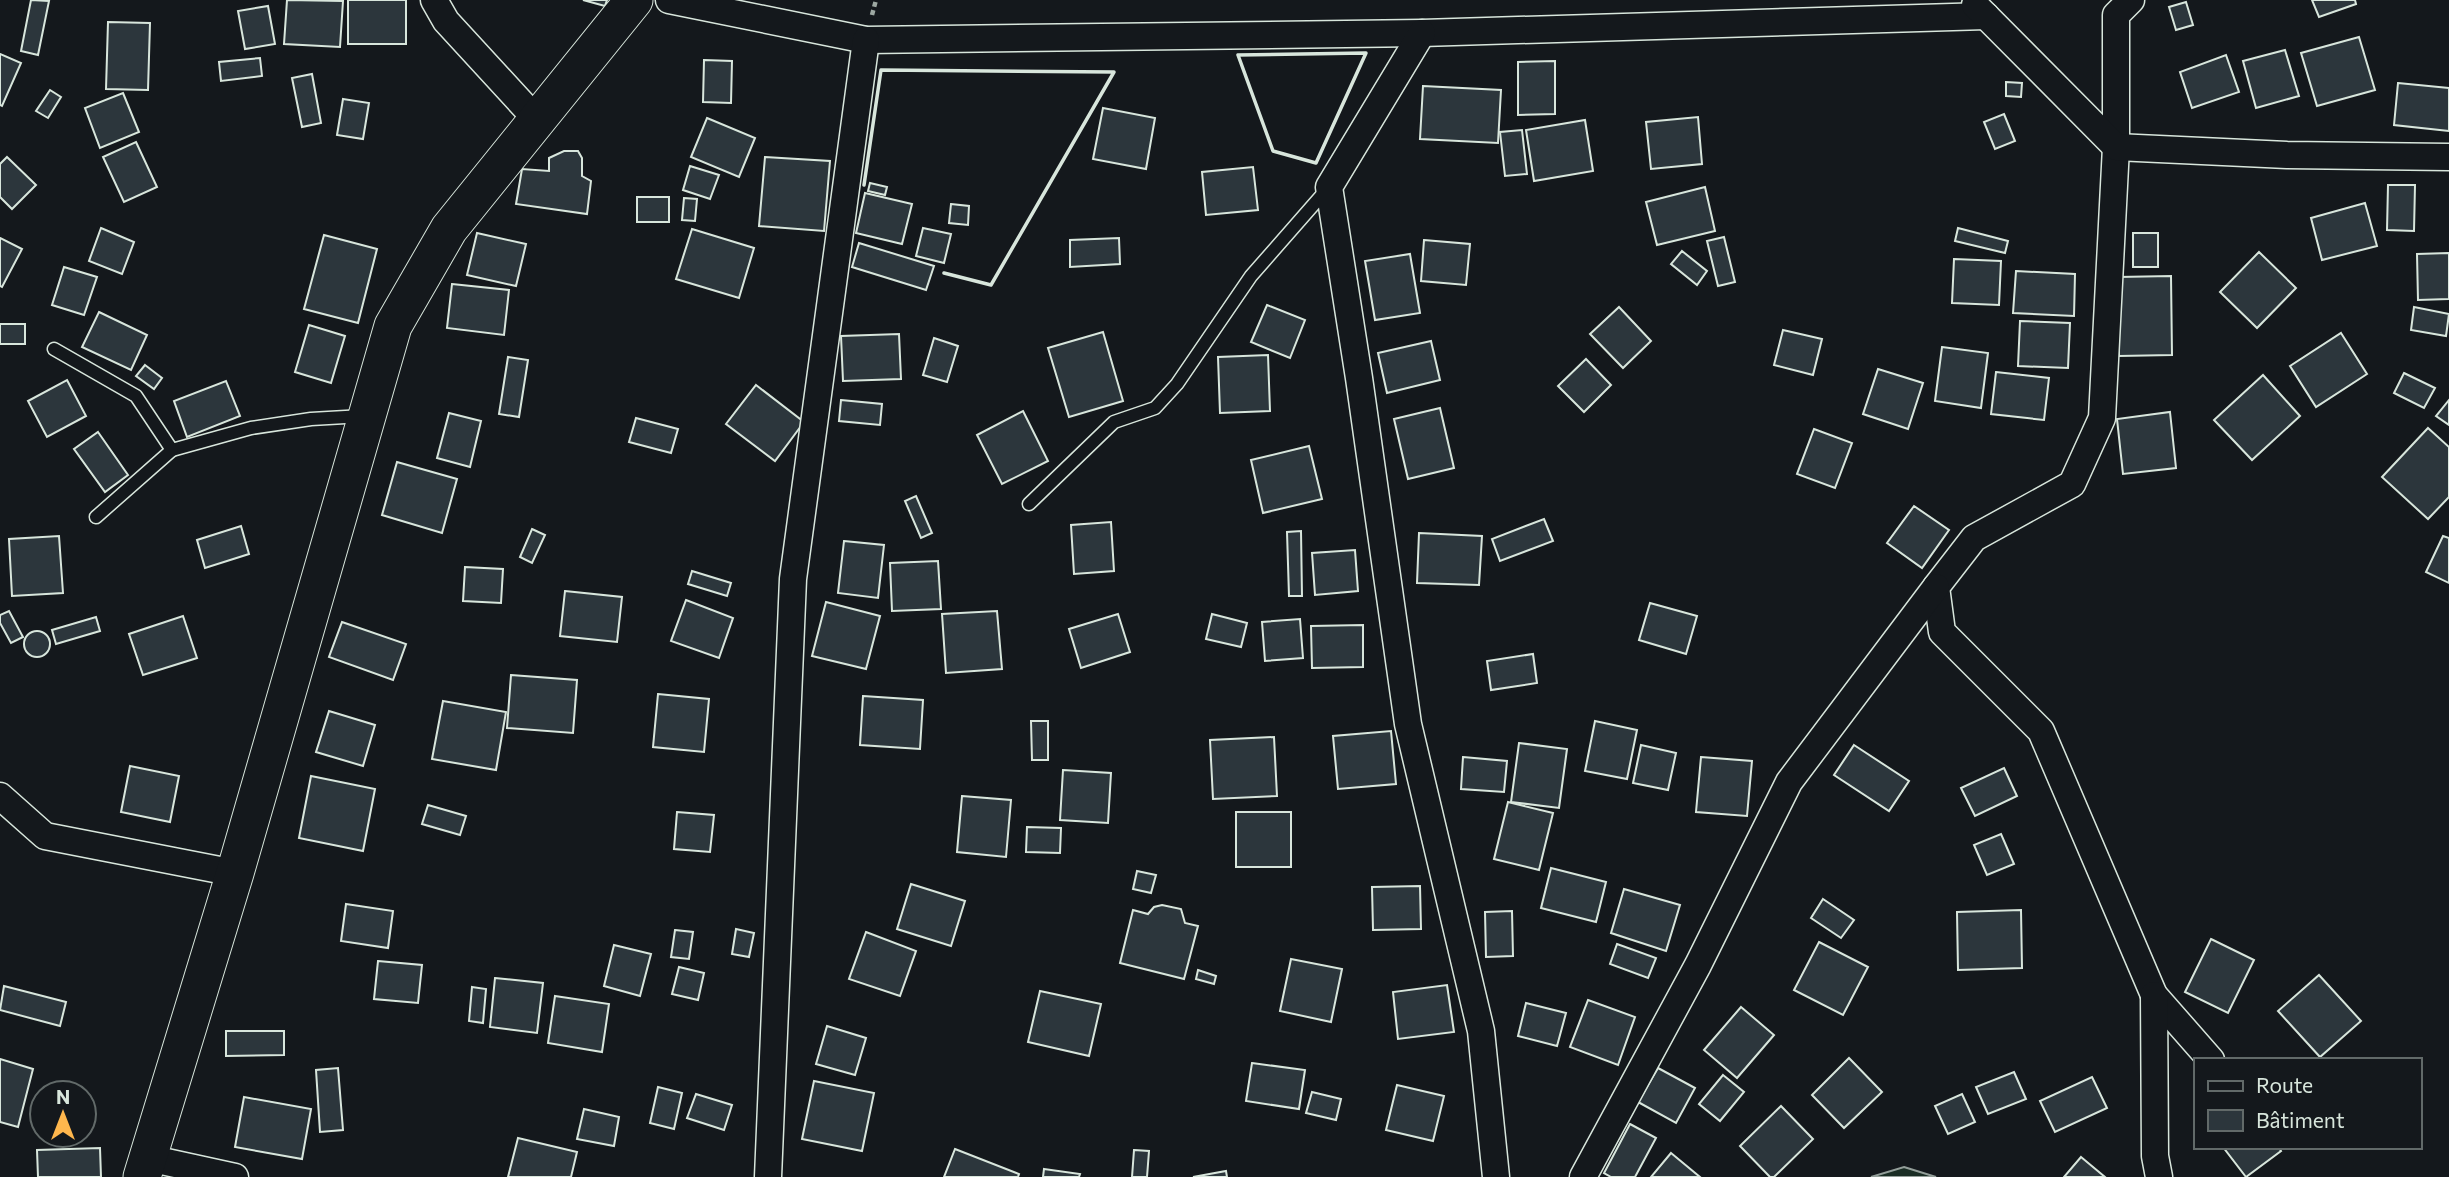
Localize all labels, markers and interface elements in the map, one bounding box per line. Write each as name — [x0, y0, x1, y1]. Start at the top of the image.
legend — [2194, 1058, 2421, 1149]
text: Route — [2256, 1072, 2313, 1097]
north arrow — [28, 1079, 98, 1149]
text: N — [56, 1085, 70, 1108]
text: Bâtiment — [2256, 1107, 2345, 1132]

